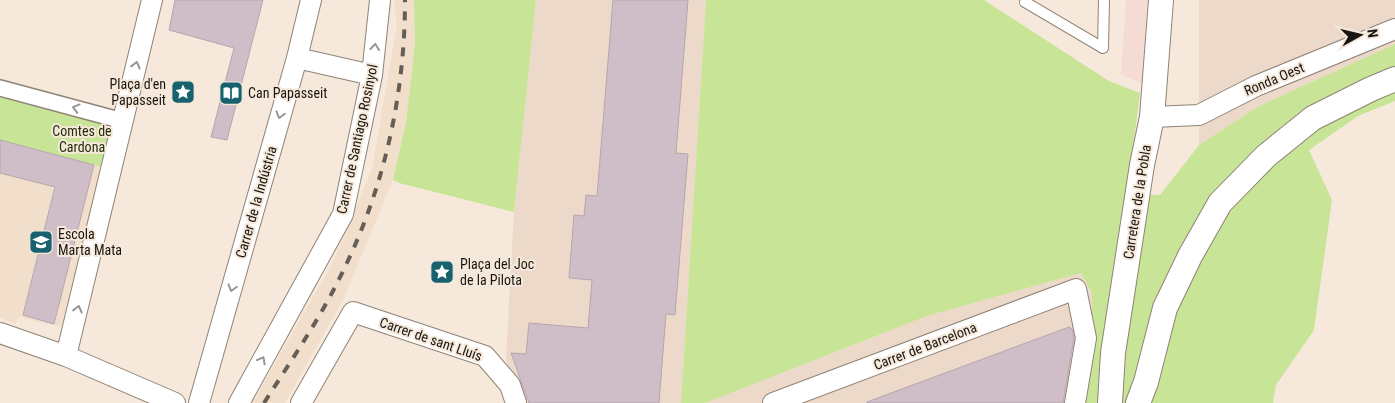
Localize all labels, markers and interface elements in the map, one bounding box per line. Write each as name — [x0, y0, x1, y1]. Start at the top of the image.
north arrow — [1335, 10, 1385, 60]
text: N — [1364, 28, 1381, 39]
one-way arrow — [369, 43, 380, 51]
street label: Ronda Oest — [1242, 59, 1306, 99]
one-way arrow — [130, 61, 141, 70]
street label: Carrer de Santiago Rosinyol — [333, 63, 381, 215]
place label: Plaça d'en Papasseit — [110, 76, 166, 108]
place icon: Plaça d'en Papasseit — [170, 79, 196, 105]
library icon: Can Papasseit — [218, 80, 244, 106]
place label: Can Papasseit — [248, 85, 327, 101]
one-way arrow — [72, 104, 80, 114]
one-way arrow — [276, 110, 286, 118]
park label: Comtes de Cardona — [52, 123, 112, 155]
street label: Carrer de la Indústria — [232, 144, 280, 260]
street label: Carretera de la Pobla — [1120, 144, 1154, 260]
place label: Escola Marta Mata — [58, 226, 122, 258]
school or university icon: Escola Marta Mata — [28, 229, 54, 255]
place label: Plaça del Joc de la Pilota — [460, 256, 534, 288]
place icon: Plaça del Joc de la Pilota — [429, 259, 455, 285]
one-way arrow — [227, 283, 237, 292]
one-way arrow — [72, 304, 83, 313]
street label: Carrer de sant Lluís — [378, 314, 484, 364]
street label: Carrer de Barcelona — [871, 319, 979, 373]
one-way arrow — [256, 357, 266, 366]

